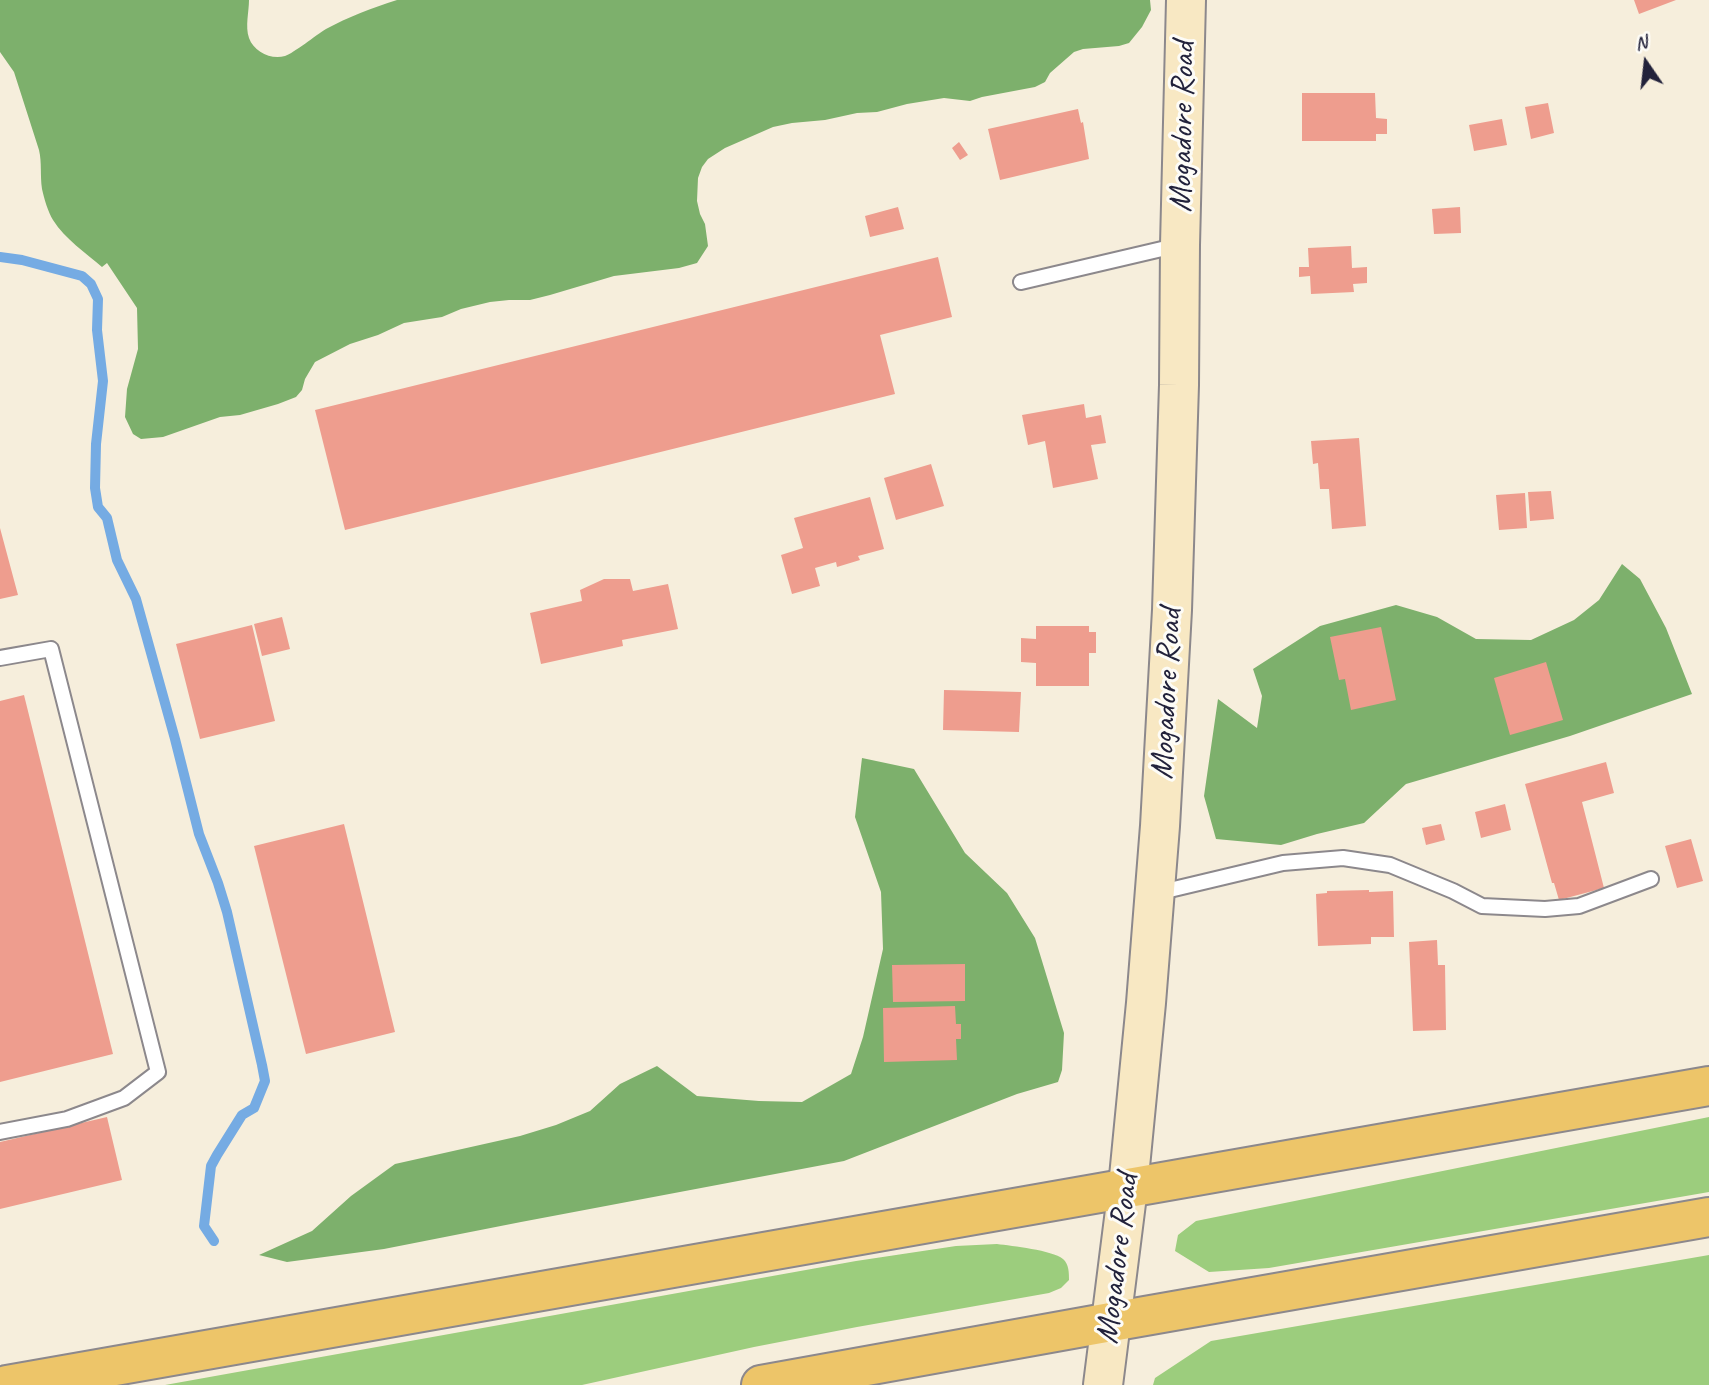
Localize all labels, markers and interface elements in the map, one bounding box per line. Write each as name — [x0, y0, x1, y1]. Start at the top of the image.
north arrow — [1611, 28, 1681, 98]
text: N — [1632, 30, 1650, 56]
street label: Mogadore Road — [1162, 41, 1204, 213]
street label: Mogadore Road — [1143, 608, 1191, 780]
street label: Mogadore Road — [1088, 1172, 1148, 1346]

